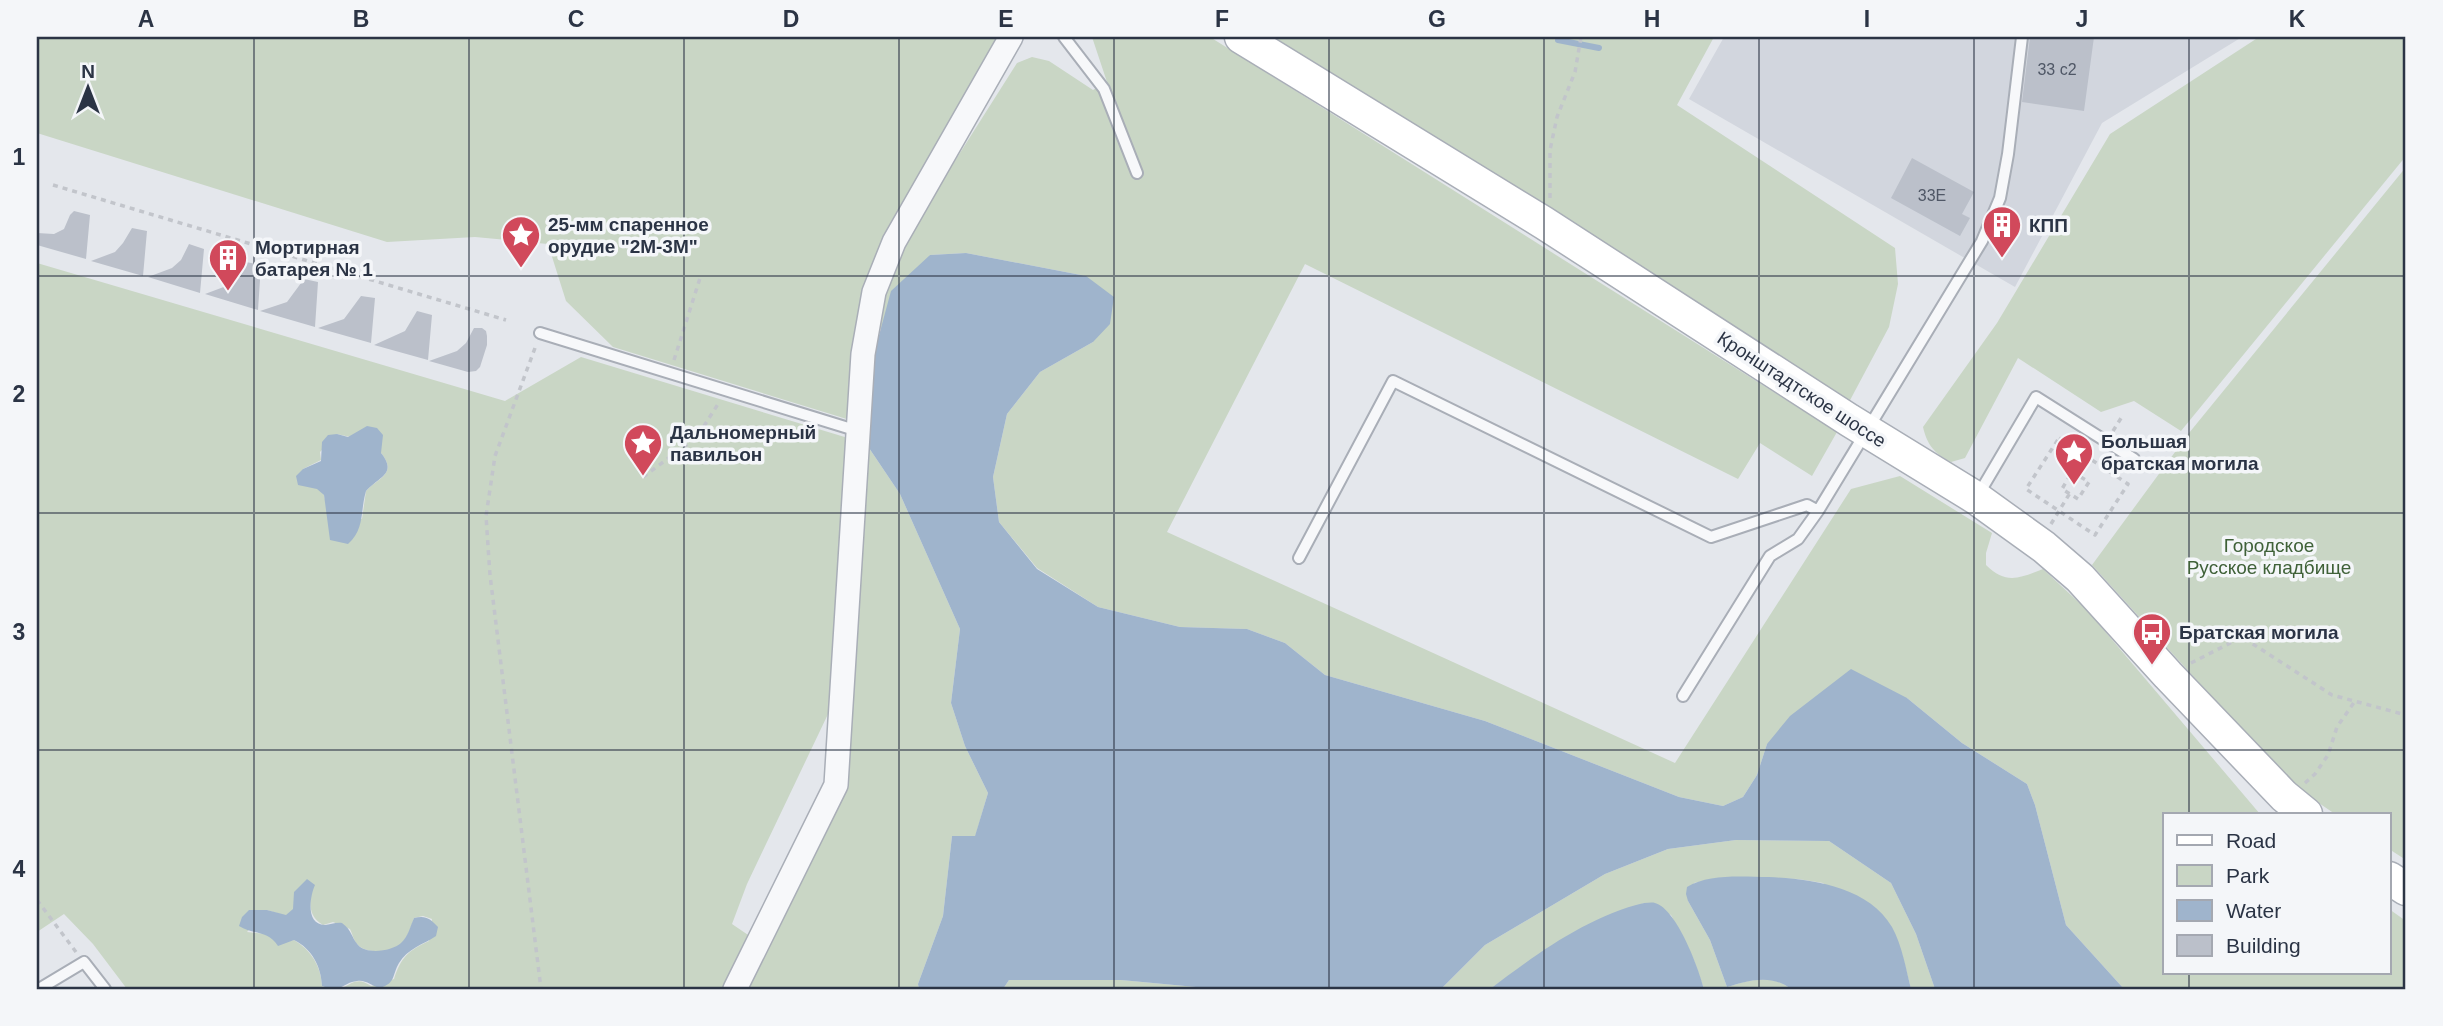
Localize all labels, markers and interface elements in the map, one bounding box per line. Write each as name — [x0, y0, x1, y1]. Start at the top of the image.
text: A — [138, 6, 154, 32]
text: B — [353, 6, 369, 32]
text: C — [568, 6, 584, 32]
text: D — [783, 6, 799, 32]
text: E — [998, 6, 1014, 32]
text: F — [1215, 6, 1229, 32]
text: G — [1428, 6, 1446, 32]
text: H — [1644, 6, 1660, 32]
text: I — [1864, 6, 1870, 32]
text: J — [2076, 6, 2088, 32]
text: K — [2289, 6, 2306, 32]
north arrow — [52, 52, 122, 122]
text: N — [81, 61, 95, 82]
house number: 33 с2 — [2037, 61, 2077, 78]
text: 1 — [13, 144, 26, 170]
house number: 33Е — [1918, 187, 1946, 204]
building icon: КПП — [1981, 204, 2023, 259]
place icon: 25-мм спаренное орудие "2М-3М" — [500, 214, 542, 269]
place label: 25-мм спаренное орудие "2М-3М" — [548, 214, 709, 257]
place label: КПП — [2029, 215, 2068, 236]
building icon: Мортирная батарея № 1 — [207, 237, 249, 292]
place label: Мортирная батарея № 1 — [255, 237, 373, 280]
street label: Кронштадтское шоссе — [1714, 327, 1890, 452]
text: 2 — [13, 381, 25, 407]
place icon: Дальномерный павильон — [622, 422, 664, 477]
place label: Дальномерный павильон — [670, 422, 816, 465]
place icon: Большая братская могила — [2053, 431, 2095, 486]
place label: Большая братская могила — [2101, 431, 2259, 474]
park label: Городское Русское кладбище — [2187, 535, 2351, 578]
bus stop icon: Братская могила — [2131, 611, 2173, 666]
text: 3 — [13, 619, 25, 645]
place label: Братская могила — [2179, 622, 2339, 643]
legend — [2163, 813, 2390, 974]
text: Road — [2226, 829, 2276, 852]
text: 4 — [13, 856, 26, 882]
text: Park — [2226, 864, 2270, 887]
text: Water — [2226, 899, 2281, 922]
text: Building — [2226, 934, 2301, 957]

